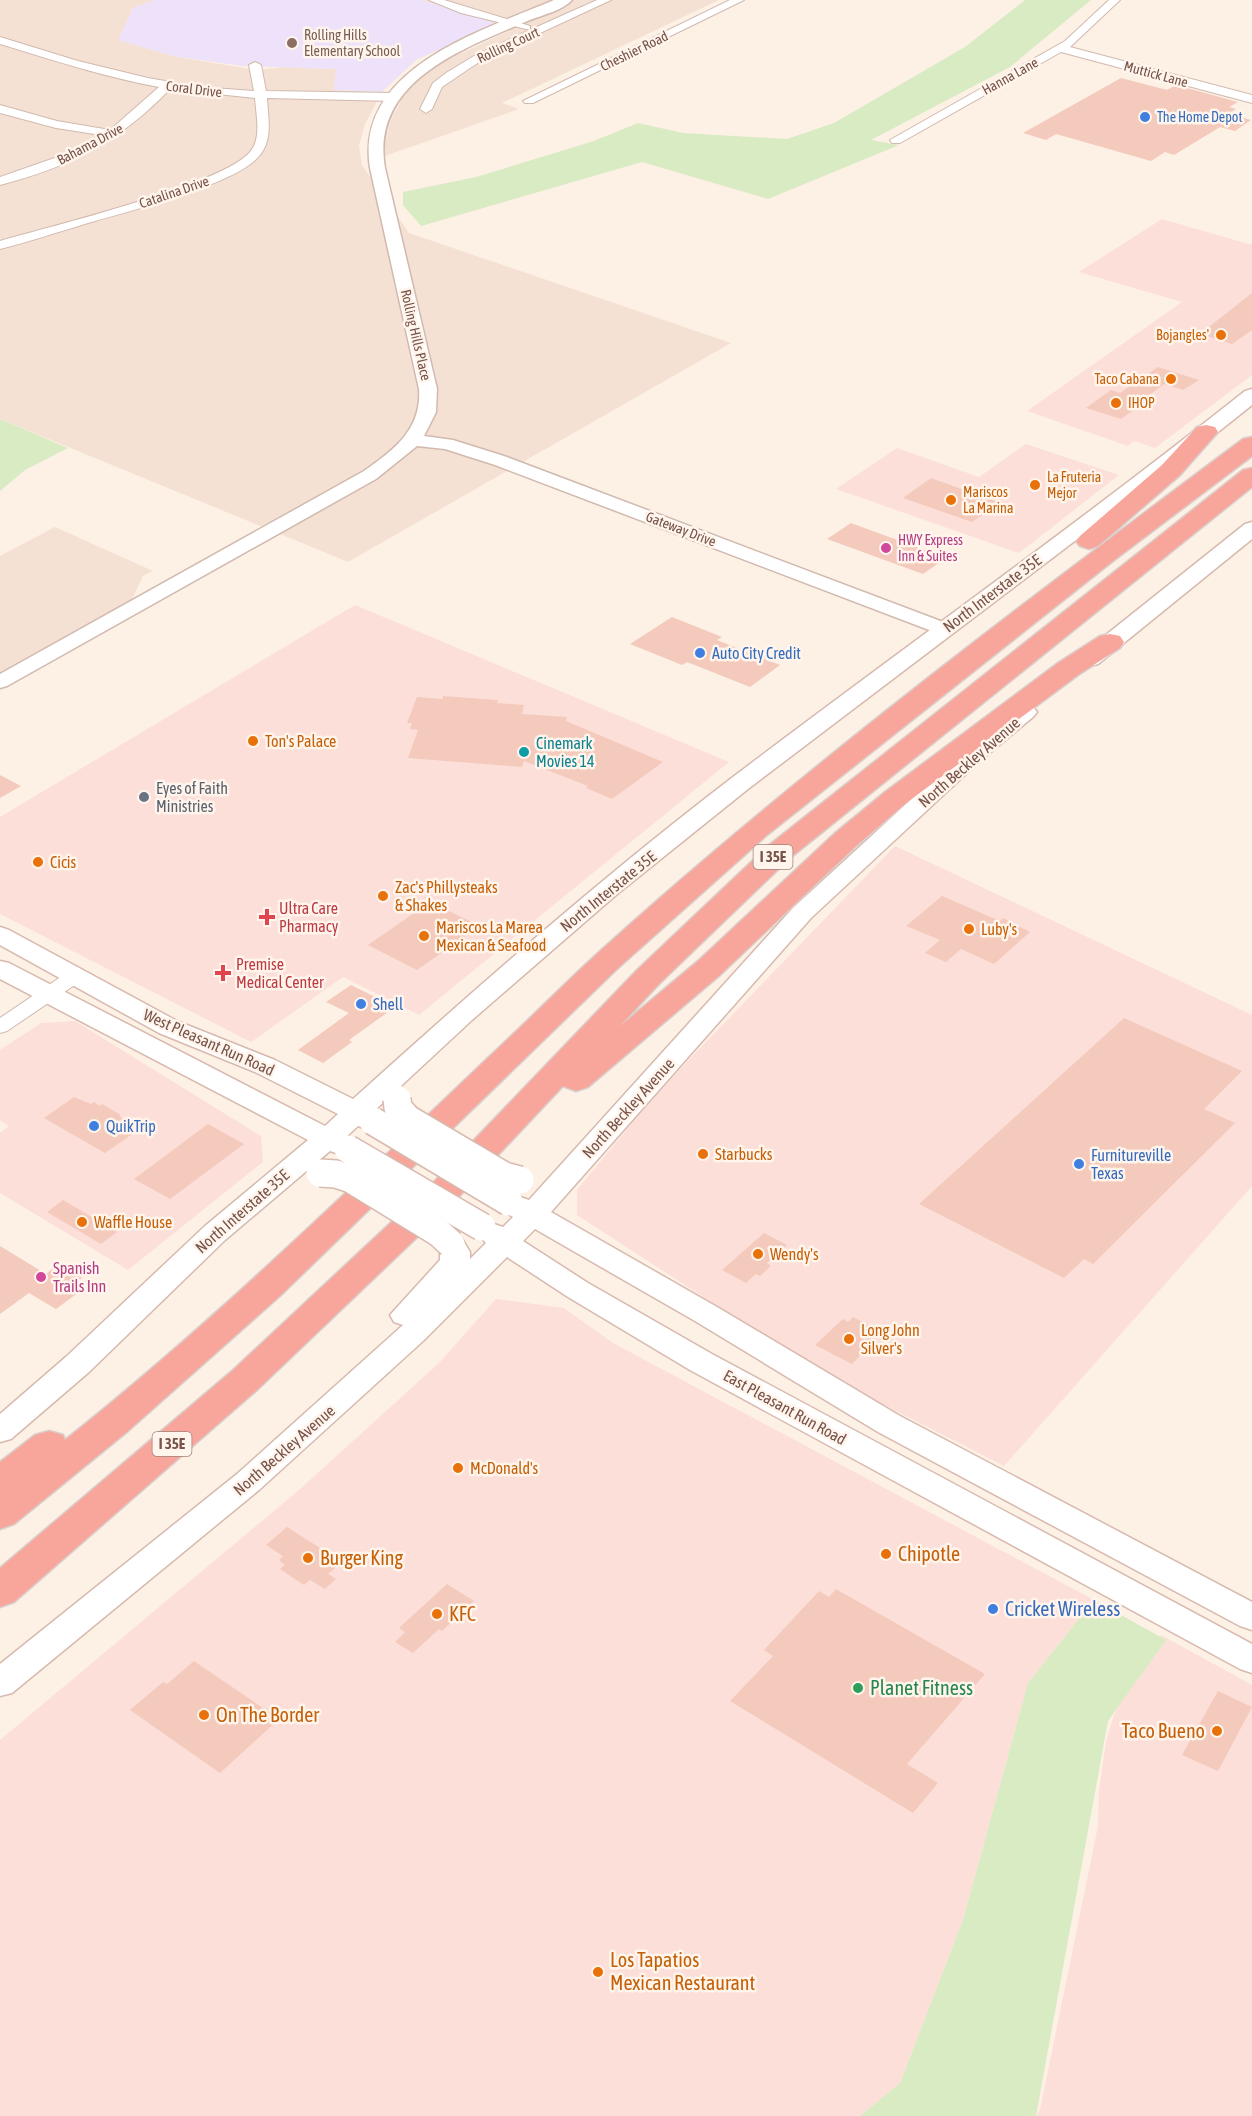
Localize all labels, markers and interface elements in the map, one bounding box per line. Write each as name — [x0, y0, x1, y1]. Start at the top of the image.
street label: Rolling Court — [474, 24, 542, 66]
place label: Rolling Hills Elementary School — [304, 27, 400, 59]
street label: Cheshier Road — [597, 28, 671, 74]
marker: Rolling Hills Elementary School — [285, 36, 299, 50]
street label: Hanna Lane — [979, 54, 1041, 98]
street label: Muttick Lane — [1122, 58, 1190, 90]
street label: Coral Drive — [165, 78, 223, 100]
place label: The Home Depot — [1157, 109, 1242, 125]
marker: The Home Depot — [1138, 110, 1152, 124]
street label: Bahama Drive — [54, 120, 126, 168]
street label: Catalina Drive — [137, 173, 211, 211]
street label: Rolling Hills Place — [398, 288, 434, 382]
place label: Bojangles' — [1156, 327, 1209, 343]
marker: Bojangles' — [1214, 328, 1228, 342]
place label: Taco Cabana — [1094, 371, 1159, 387]
marker: Taco Cabana — [1164, 372, 1178, 386]
place label: IHOP — [1128, 395, 1155, 411]
marker: IHOP — [1109, 396, 1123, 410]
place label: La Fruteria Mejor — [1047, 469, 1101, 501]
marker: La Fruteria Mejor — [1028, 478, 1042, 492]
place label: Mariscos La Marina — [963, 484, 1013, 516]
marker: Mariscos La Marina — [944, 493, 958, 507]
street label: Gateway Drive — [644, 508, 718, 550]
place label: HWY Express Inn & Suites — [898, 532, 963, 564]
marker: HWY Express Inn & Suites — [879, 541, 893, 555]
street label: North Interstate 35E — [940, 550, 1045, 636]
place label: Auto City Credit — [712, 644, 801, 663]
marker: Auto City Credit — [693, 646, 707, 660]
street label: North Beckley Avenue — [915, 713, 1024, 812]
place label: Ton's Palace — [265, 732, 336, 750]
marker: Ton's Palace — [246, 734, 260, 748]
place label: Cinemark Movies 14 — [536, 734, 595, 770]
marker: Cinemark Movies 14 — [517, 745, 531, 759]
place label: Eyes of Faith Ministries — [156, 779, 228, 815]
marker: Eyes of Faith Ministries — [137, 790, 151, 804]
road number: I 35E — [754, 845, 792, 869]
street label: North Interstate 35E — [557, 847, 660, 935]
place label: Cicis — [50, 853, 76, 871]
marker: Cicis — [31, 855, 45, 869]
place label: Zac's Phillysteaks & Shakes — [395, 878, 498, 914]
marker: Zac's Phillysteaks & Shakes — [376, 889, 390, 903]
place label: Ultra Care Pharmacy — [279, 899, 339, 936]
marker: Ultra Care Pharmacy — [260, 910, 274, 924]
place label: Mariscos La Marea Mexican & Seafood — [436, 918, 546, 954]
place label: Luby's — [981, 920, 1018, 939]
marker: Luby's — [962, 922, 976, 936]
marker: Mariscos La Marea Mexican & Seafood — [417, 929, 431, 943]
place label: Premise Medical Center — [236, 955, 324, 991]
marker: Premise Medical Center — [214, 964, 232, 982]
place label: Shell — [373, 995, 404, 1013]
marker: Shell — [354, 997, 368, 1011]
street label: West Pleasant Run Road — [141, 1005, 277, 1079]
street label: North Beckley Avenue — [578, 1054, 678, 1162]
place label: QuikTrip — [106, 1117, 156, 1136]
marker: QuikTrip — [87, 1119, 101, 1133]
place label: Starbucks — [715, 1145, 773, 1163]
place label: Furnitureville Texas — [1091, 1146, 1171, 1182]
marker: Starbucks — [696, 1147, 710, 1161]
marker: Furnitureville Texas — [1072, 1157, 1086, 1171]
street label: North Interstate 35E — [192, 1165, 292, 1256]
place label: Waffle House — [94, 1213, 172, 1231]
marker: Waffle House — [75, 1215, 89, 1229]
place label: Wendy's — [770, 1245, 819, 1264]
marker: Wendy's — [751, 1247, 765, 1261]
place label: Spanish Trails Inn — [53, 1259, 106, 1295]
marker: Spanish Trails Inn — [34, 1270, 48, 1284]
place label: Long John Silver's — [861, 1321, 920, 1357]
marker: Long John Silver's — [842, 1332, 856, 1346]
street label: East Pleasant Run Road — [721, 1366, 849, 1448]
street label: North Beckley Avenue — [230, 1401, 339, 1500]
road number: I 35E — [152, 1432, 192, 1456]
place label: McDonald's — [470, 1459, 539, 1477]
marker: McDonald's — [451, 1461, 465, 1475]
place label: Chipotle — [898, 1542, 960, 1565]
place label: Burger King — [320, 1546, 403, 1569]
marker: Chipotle — [879, 1547, 893, 1561]
marker: Burger King — [301, 1551, 315, 1565]
place label: Cricket Wireless — [1005, 1597, 1120, 1620]
place label: KFC — [449, 1602, 476, 1625]
marker: Cricket Wireless — [986, 1602, 1000, 1616]
marker: KFC — [430, 1607, 444, 1621]
place label: Planet Fitness — [870, 1676, 973, 1699]
marker: Planet Fitness — [851, 1681, 865, 1695]
place label: On The Border — [216, 1703, 320, 1726]
marker: On The Border — [197, 1708, 211, 1722]
place label: Taco Bueno — [1121, 1719, 1205, 1742]
marker: Taco Bueno — [1210, 1724, 1224, 1738]
place label: Los Tapatios Mexican Restaurant — [610, 1948, 755, 1994]
marker: Los Tapatios Mexican Restaurant — [591, 1965, 605, 1979]

